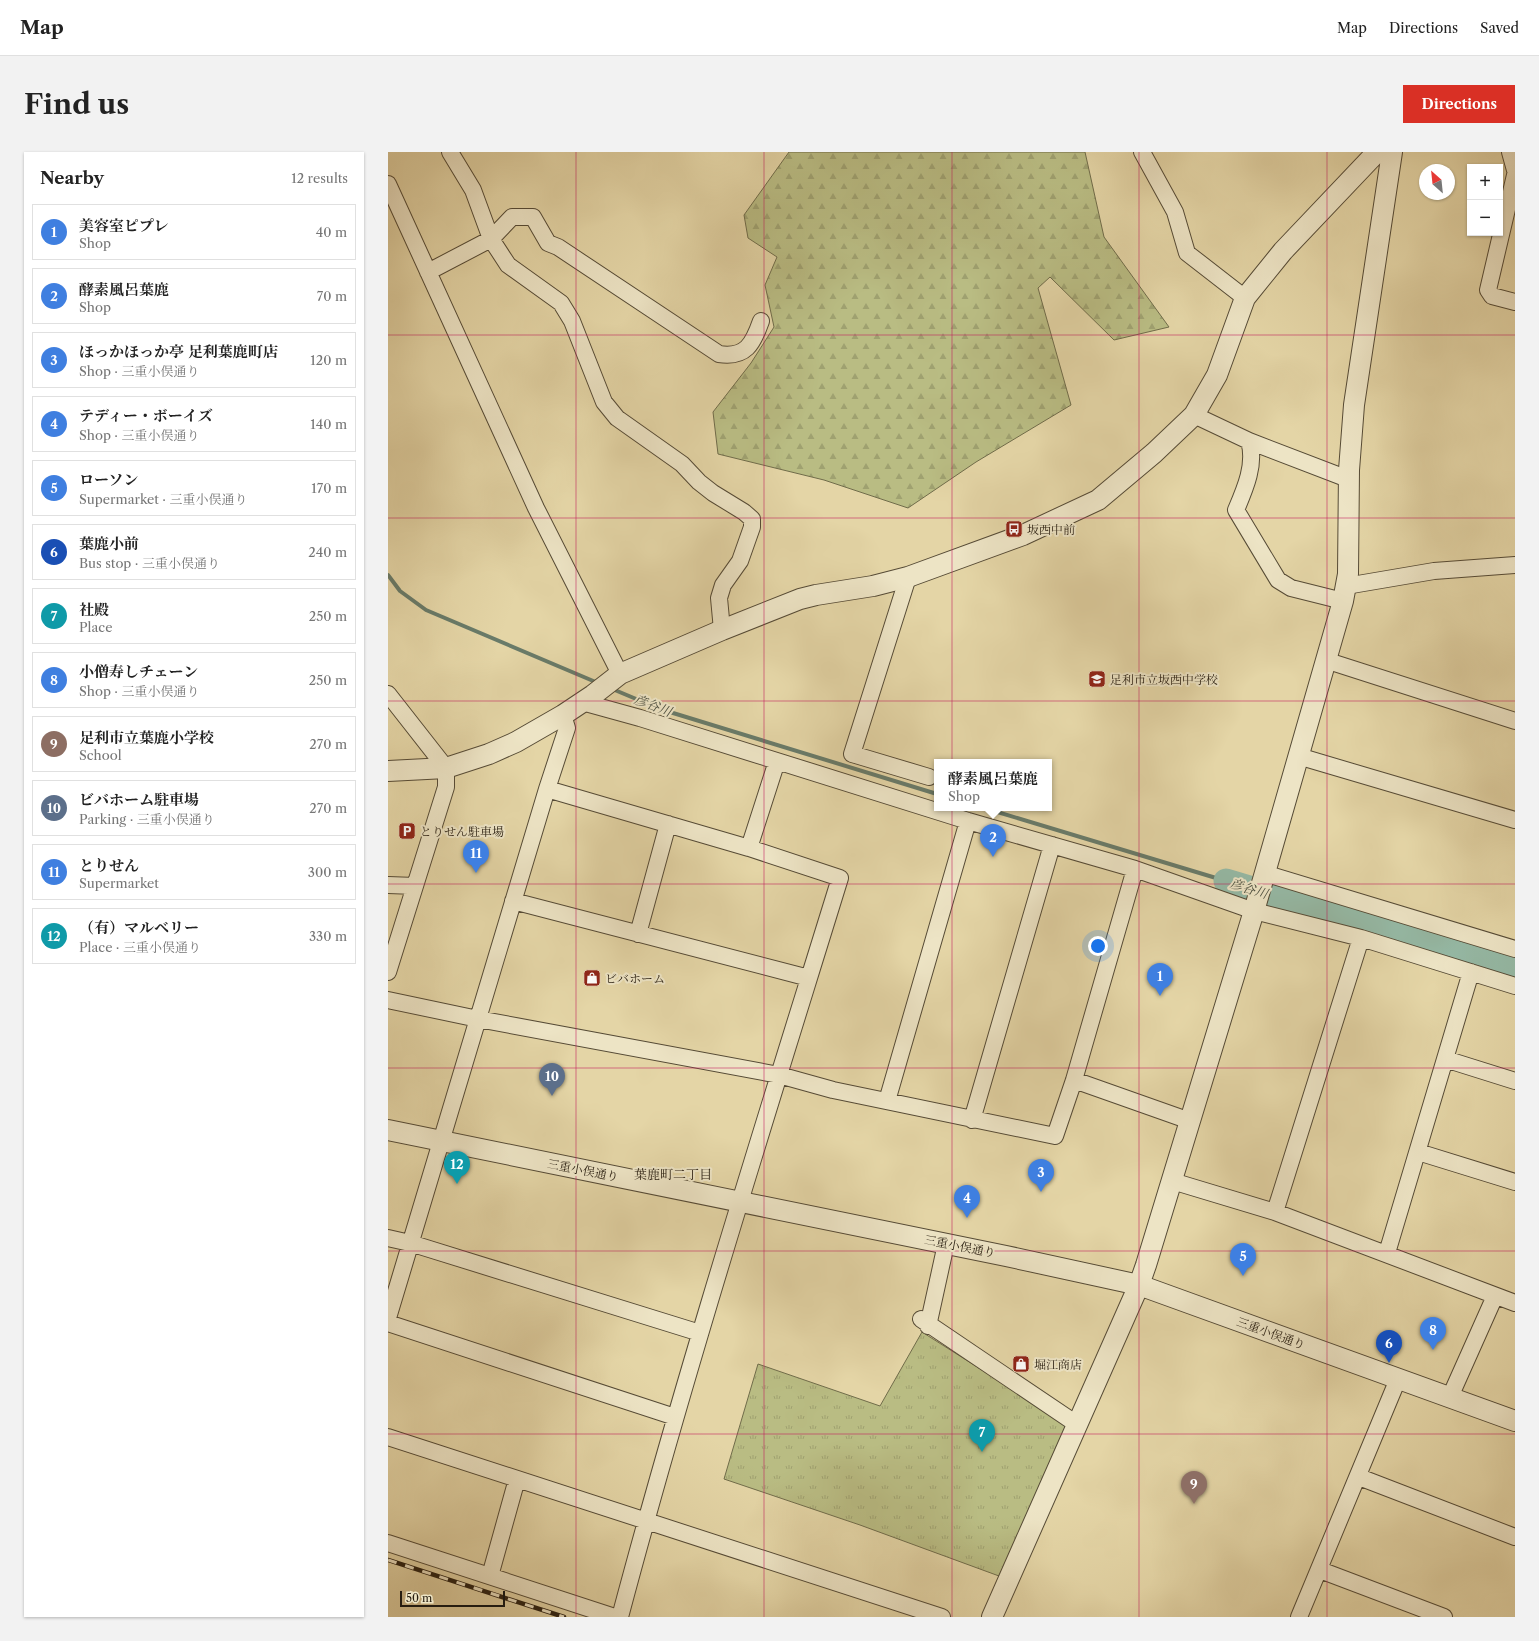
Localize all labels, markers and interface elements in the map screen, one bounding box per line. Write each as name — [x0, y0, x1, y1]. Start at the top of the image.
text: Map — [20, 16, 64, 39]
text: Map — [1337, 19, 1367, 37]
text: Directions — [1389, 19, 1458, 37]
text: Saved — [1480, 19, 1519, 37]
button: Directions — [1403, 85, 1515, 123]
text: Find us — [24, 87, 129, 121]
north arrow — [1419, 164, 1455, 200]
map controls — [1467, 164, 1503, 236]
button: + — [1467, 164, 1503, 200]
text: Nearby — [40, 168, 104, 188]
text: 12 results — [291, 170, 348, 186]
button: − — [1467, 200, 1503, 236]
text: 美容室ピプレ — [79, 216, 168, 235]
text: 1 — [51, 224, 57, 240]
text: 40 m — [316, 224, 347, 240]
text: Shop — [79, 235, 111, 251]
text: 酵素風呂葉鹿 — [79, 280, 169, 299]
text: 2 — [50, 288, 58, 304]
text: 70 m — [317, 288, 347, 304]
text: Shop — [79, 299, 111, 315]
text: ほっかほっか亭 足利葉鹿町店 — [79, 342, 278, 361]
text: 3 — [50, 352, 58, 368]
text: 120 m — [310, 352, 347, 368]
text: Shop · 三重小俣通り — [79, 363, 200, 379]
text: テディー・ボーイズ — [79, 406, 213, 425]
text: 4 — [50, 416, 58, 432]
text: 140 m — [310, 416, 347, 432]
text: Shop · 三重小俣通り — [79, 427, 200, 443]
text: ローソン — [79, 470, 138, 489]
text: 5 — [50, 480, 58, 496]
text: 170 m — [311, 480, 347, 496]
text: Supermarket · 三重小俣通り — [79, 491, 247, 507]
bus stop icon: 坂西中前 — [1004, 519, 1024, 539]
place label: 坂西中前 — [1027, 522, 1075, 537]
text: 葉鹿小前 — [79, 534, 139, 553]
text: 6 — [50, 544, 58, 560]
text: 240 m — [308, 544, 347, 560]
text: Bus stop · 三重小俣通り — [79, 555, 220, 571]
text: 社殿 — [79, 600, 109, 619]
text: 7 — [51, 608, 57, 624]
text: 250 m — [309, 608, 347, 624]
text: Place — [79, 619, 112, 635]
text: 小僧寿しチェーン — [79, 662, 198, 681]
school or university icon: 足利市立坂西中学校 — [1087, 669, 1107, 689]
text: 8 — [50, 672, 58, 688]
text: 250 m — [309, 672, 347, 688]
place label: 足利市立坂西中学校 — [1110, 672, 1218, 687]
text: Shop · 三重小俣通り — [79, 683, 200, 699]
water label: 彦谷川 — [632, 691, 676, 720]
text: 足利市立葉鹿小学校 — [79, 728, 214, 747]
text: 9 — [50, 736, 58, 752]
text: 270 m — [309, 736, 347, 752]
text: School — [79, 747, 122, 763]
popup — [934, 759, 1052, 811]
text: 酵素風呂葉鹿 — [948, 769, 1038, 788]
text: Shop — [948, 788, 980, 804]
text: ビバホーム駐車場 — [79, 790, 199, 809]
text: 10 — [47, 800, 61, 816]
text: 270 m — [309, 800, 347, 816]
text: Parking · 三重小俣通り — [79, 811, 215, 827]
parking icon: とりせん駐車場 — [397, 821, 417, 841]
place label: とりせん駐車場 — [420, 824, 504, 839]
pin: 2 — [980, 824, 1006, 857]
pin: 11 — [463, 840, 489, 873]
text: とりせん — [79, 856, 139, 875]
text: 11 — [48, 864, 60, 880]
text: 300 m — [308, 864, 347, 880]
text: Supermarket — [79, 875, 159, 891]
water label: 彦谷川 — [1228, 875, 1272, 902]
text: （有）マルベリー — [79, 918, 199, 937]
text: 12 — [47, 928, 61, 944]
text: 330 m — [309, 928, 347, 944]
your location — [1088, 936, 1108, 956]
text: Place · 三重小俣通り — [79, 939, 201, 955]
pin: 1 — [1147, 963, 1173, 996]
shop icon: ビバホーム — [582, 968, 602, 988]
place label: ビバホーム — [605, 971, 665, 986]
pin: 10 — [539, 1063, 565, 1096]
pin: 12 — [444, 1151, 470, 1184]
street label: 三重小俣通り — [546, 1156, 620, 1184]
pin: 3 — [1028, 1159, 1054, 1192]
district label: 葉鹿町二丁目 — [634, 1166, 712, 1182]
pin: 4 — [954, 1185, 980, 1218]
street label: 三重小俣通り — [923, 1232, 997, 1260]
pin: 5 — [1230, 1243, 1256, 1276]
street label: 三重小俣通り — [1235, 1314, 1307, 1352]
pin: 8 — [1420, 1317, 1446, 1350]
pin: 6 — [1376, 1330, 1402, 1363]
shop icon: 堀江商店 — [1011, 1354, 1031, 1374]
place label: 堀江商店 — [1034, 1357, 1082, 1372]
pin: 7 — [969, 1419, 995, 1452]
pin: 9 — [1181, 1471, 1207, 1504]
scale bar — [400, 1589, 505, 1608]
text: 50 m — [406, 1591, 432, 1605]

